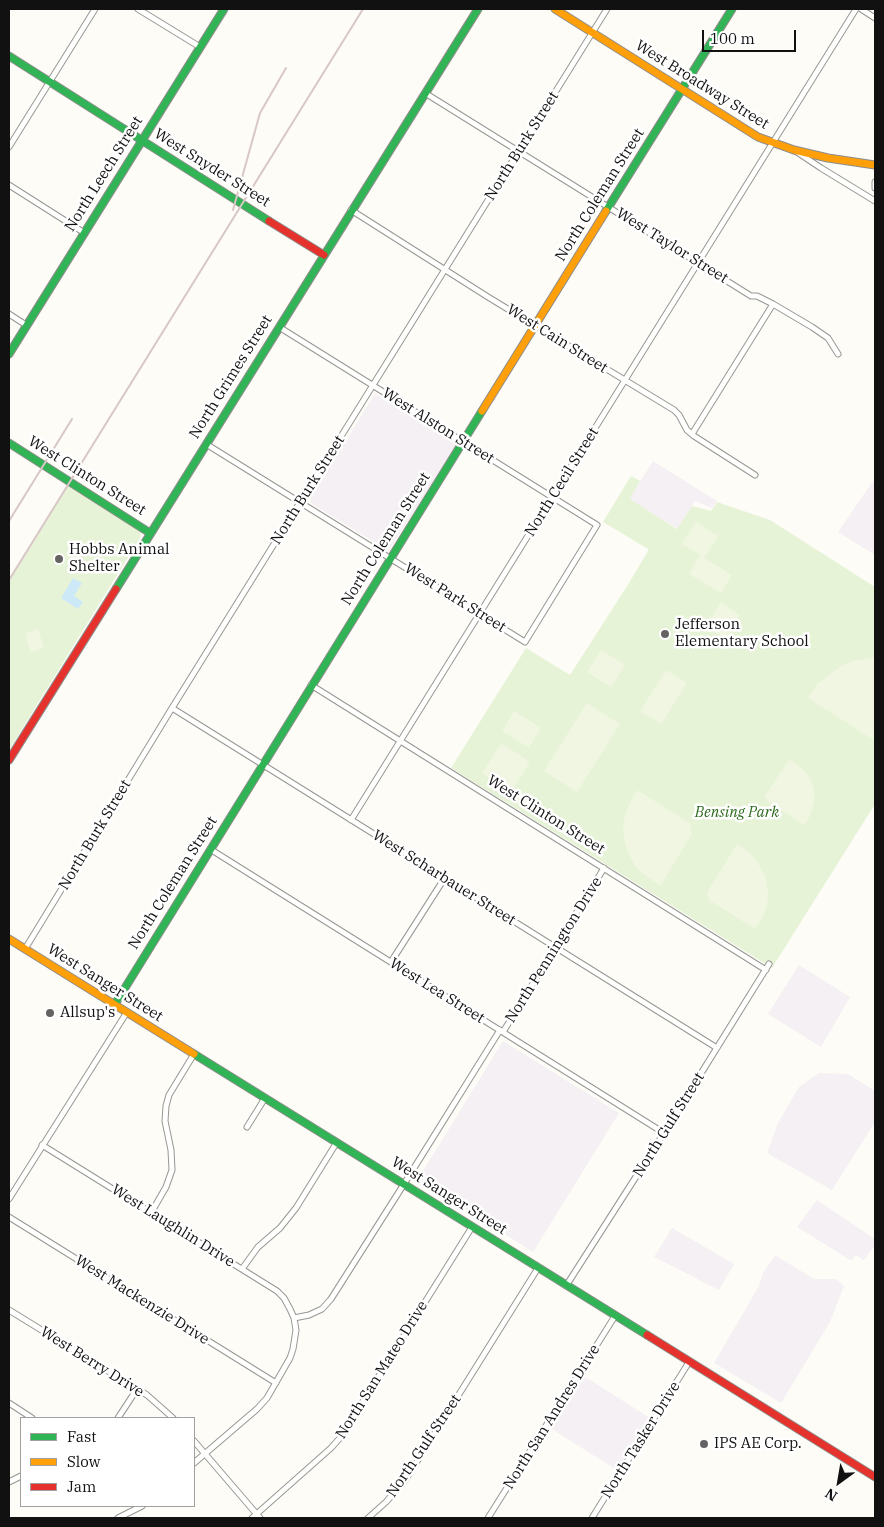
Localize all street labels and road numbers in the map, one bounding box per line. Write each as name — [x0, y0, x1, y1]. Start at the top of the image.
street label: West Broadway Street — [632, 37, 772, 133]
street label: North Burk Street — [481, 88, 563, 204]
street label: North Leech Street — [61, 113, 147, 235]
street label: West Snyder Street — [151, 125, 273, 211]
street label: North Coleman Street — [552, 125, 648, 265]
street label: West Taylor Street — [613, 204, 731, 288]
street label: West Cain Street — [503, 301, 611, 377]
street label: North Grimes Street — [186, 312, 276, 442]
street label: West Alston Street — [379, 384, 497, 468]
street label: North Cecil Street — [521, 424, 603, 540]
street label: West Clinton Street — [25, 432, 149, 520]
street label: North Burk Street — [267, 432, 349, 548]
street label: North Coleman Street — [338, 469, 434, 609]
street label: West Park Street — [401, 560, 509, 636]
street label: West Clinton Street — [484, 771, 608, 859]
street label: North Burk Street — [55, 777, 135, 893]
street label: North Coleman Street — [125, 813, 221, 953]
street label: West Scharbauer Street — [369, 827, 519, 929]
street label: North Pennington Drive — [502, 874, 606, 1026]
street label: West Sanger Street — [44, 940, 166, 1026]
street label: West Lea Street — [386, 955, 488, 1027]
street label: North Gulf Street — [629, 1069, 709, 1181]
street label: West Sanger Street — [388, 1153, 510, 1239]
street label: West Laughlin Drive — [108, 1181, 238, 1271]
street label: West Mackenzie Drive — [72, 1251, 212, 1349]
street label: North San Mateo Drive — [332, 1298, 432, 1442]
street label: West Berry Drive — [37, 1323, 147, 1401]
street label: North San Andres Drive — [500, 1341, 604, 1493]
street label: North Tasker Drive — [598, 1378, 684, 1502]
street label: North Gulf Street — [383, 1391, 465, 1501]

